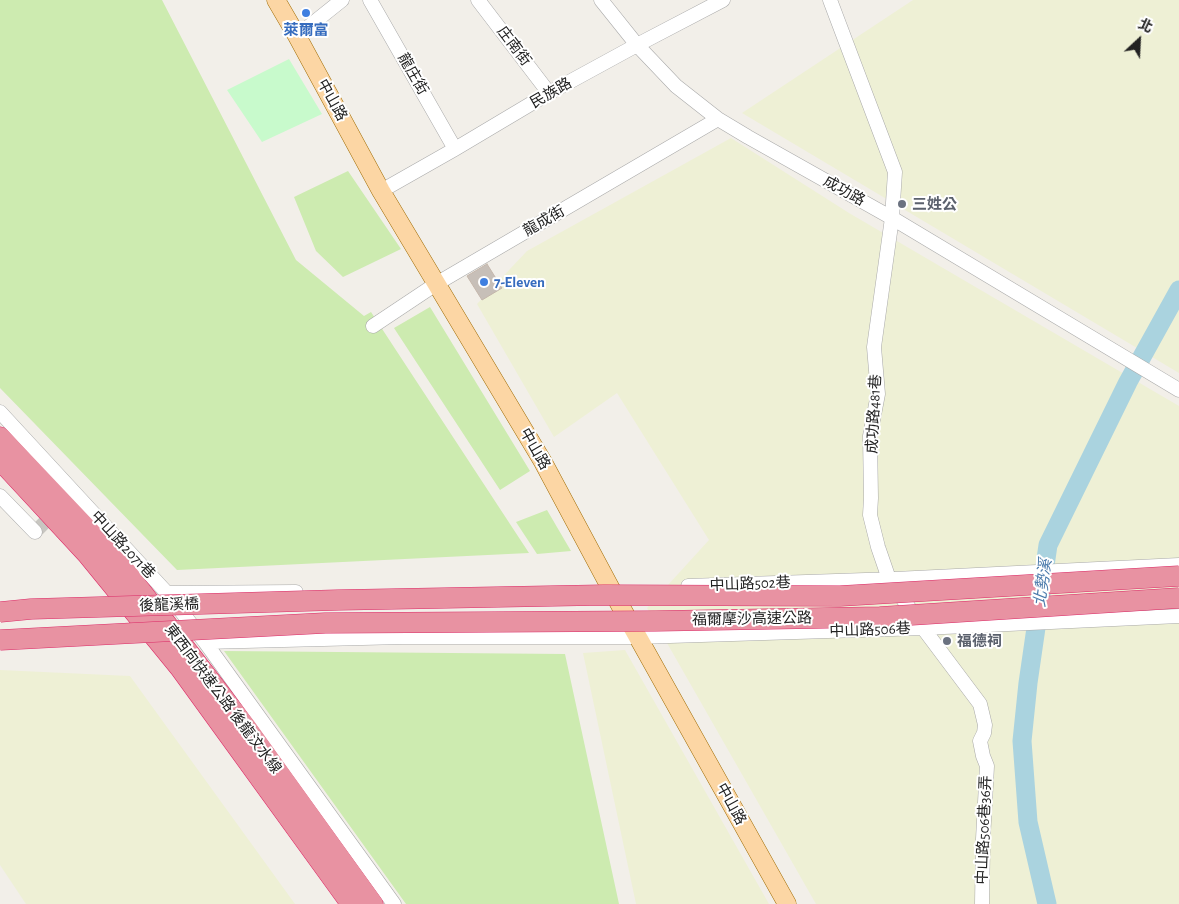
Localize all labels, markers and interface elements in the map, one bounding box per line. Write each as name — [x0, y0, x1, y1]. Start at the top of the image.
marker: 萊爾富 — [300, 7, 312, 19]
north arrow — [1114, 15, 1164, 65]
text: 北 — [1136, 17, 1155, 36]
place label: 萊爾富 — [284, 21, 328, 39]
street label: 庄南街 — [493, 23, 535, 69]
street label: 龍庄街 — [394, 50, 432, 98]
street label: 民族路 — [527, 74, 575, 112]
street label: 中山路 — [313, 76, 351, 124]
street label: 成功路 — [820, 172, 868, 210]
place label: 三姓公 — [912, 195, 957, 213]
marker: 三姓公 — [896, 198, 908, 210]
street label: 龍成街 — [520, 202, 568, 240]
place label: 7-Eleven — [494, 273, 545, 291]
marker: 7-Eleven — [478, 276, 490, 288]
street label: 成功路481巷 — [863, 374, 885, 454]
street label: 中山路 — [516, 425, 554, 473]
street label: 中山路2071巷 — [87, 507, 159, 583]
water label: 北勢溪 — [1030, 558, 1056, 608]
street label: 中山路502巷 — [709, 574, 791, 594]
street label: 後龍溪橋 — [139, 595, 199, 615]
street label: 福爾摩沙高速公路 — [692, 609, 812, 629]
street label: 中山路506巷 — [829, 620, 911, 640]
street label: 東西向快速公路 後龍汶水線 — [161, 621, 285, 777]
place label: 福德祠 — [957, 632, 1002, 650]
marker: 福德祠 — [941, 635, 953, 647]
street label: 中山路506巷36弄 — [973, 775, 995, 885]
street label: 中山路 — [712, 780, 750, 828]

